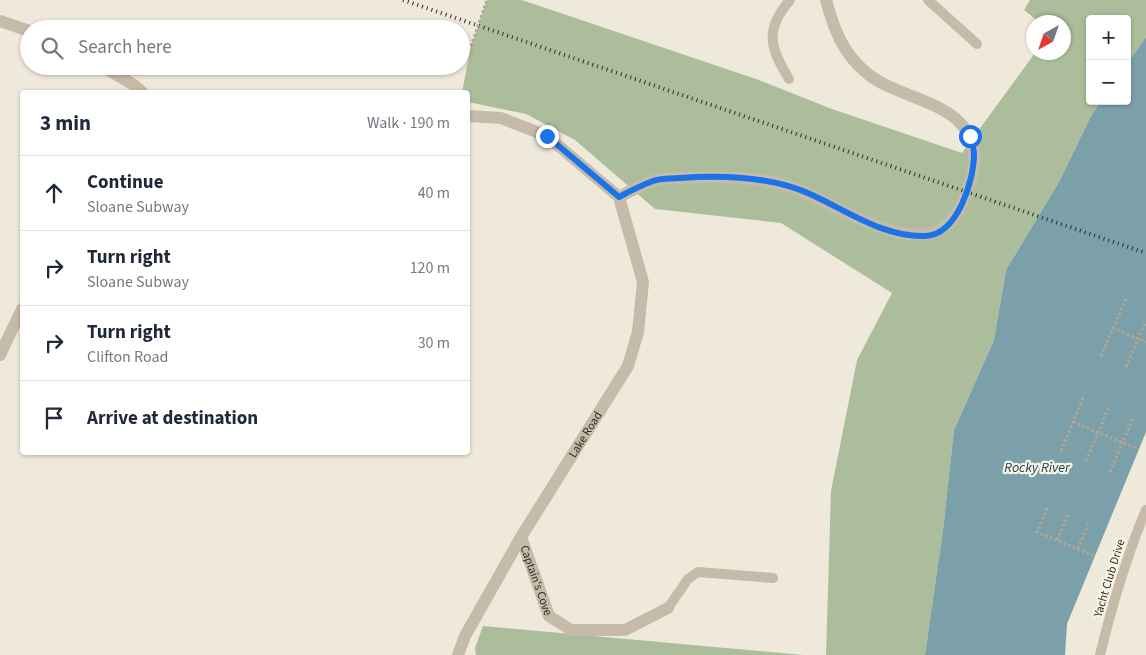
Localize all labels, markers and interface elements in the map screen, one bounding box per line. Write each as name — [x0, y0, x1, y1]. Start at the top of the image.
north arrow — [1026, 15, 1071, 60]
map controls — [1086, 15, 1131, 105]
button: + — [1086, 15, 1131, 60]
search box — [20, 20, 470, 75]
icon: search — [38, 34, 66, 62]
text: Search here — [78, 34, 172, 61]
button: − — [1086, 60, 1131, 105]
text: 3 min — [40, 108, 91, 138]
text: Walk · 190 m — [367, 112, 450, 134]
route end — [536, 125, 559, 148]
route start — [959, 125, 982, 148]
text: Continue — [87, 169, 164, 196]
icon: ahead — [40, 179, 68, 207]
text: 40 m — [418, 182, 450, 204]
text: Sloane Subway — [87, 196, 189, 218]
text: Turn right — [87, 244, 171, 271]
icon: right — [40, 254, 68, 282]
text: 120 m — [410, 257, 450, 279]
text: Sloane Subway — [87, 271, 189, 293]
text: Turn right — [87, 319, 171, 346]
icon: right — [40, 329, 68, 357]
text: 30 m — [418, 332, 450, 354]
text: Clifton Road — [87, 346, 168, 368]
icon: arrive — [40, 404, 68, 432]
text: Arrive at destination — [87, 405, 258, 432]
street label: Lake Road — [565, 408, 607, 461]
water label: Rocky River — [1004, 458, 1071, 478]
street label: Yacht Club Drive — [1089, 537, 1129, 620]
street label: Captain's Cove — [516, 543, 556, 618]

